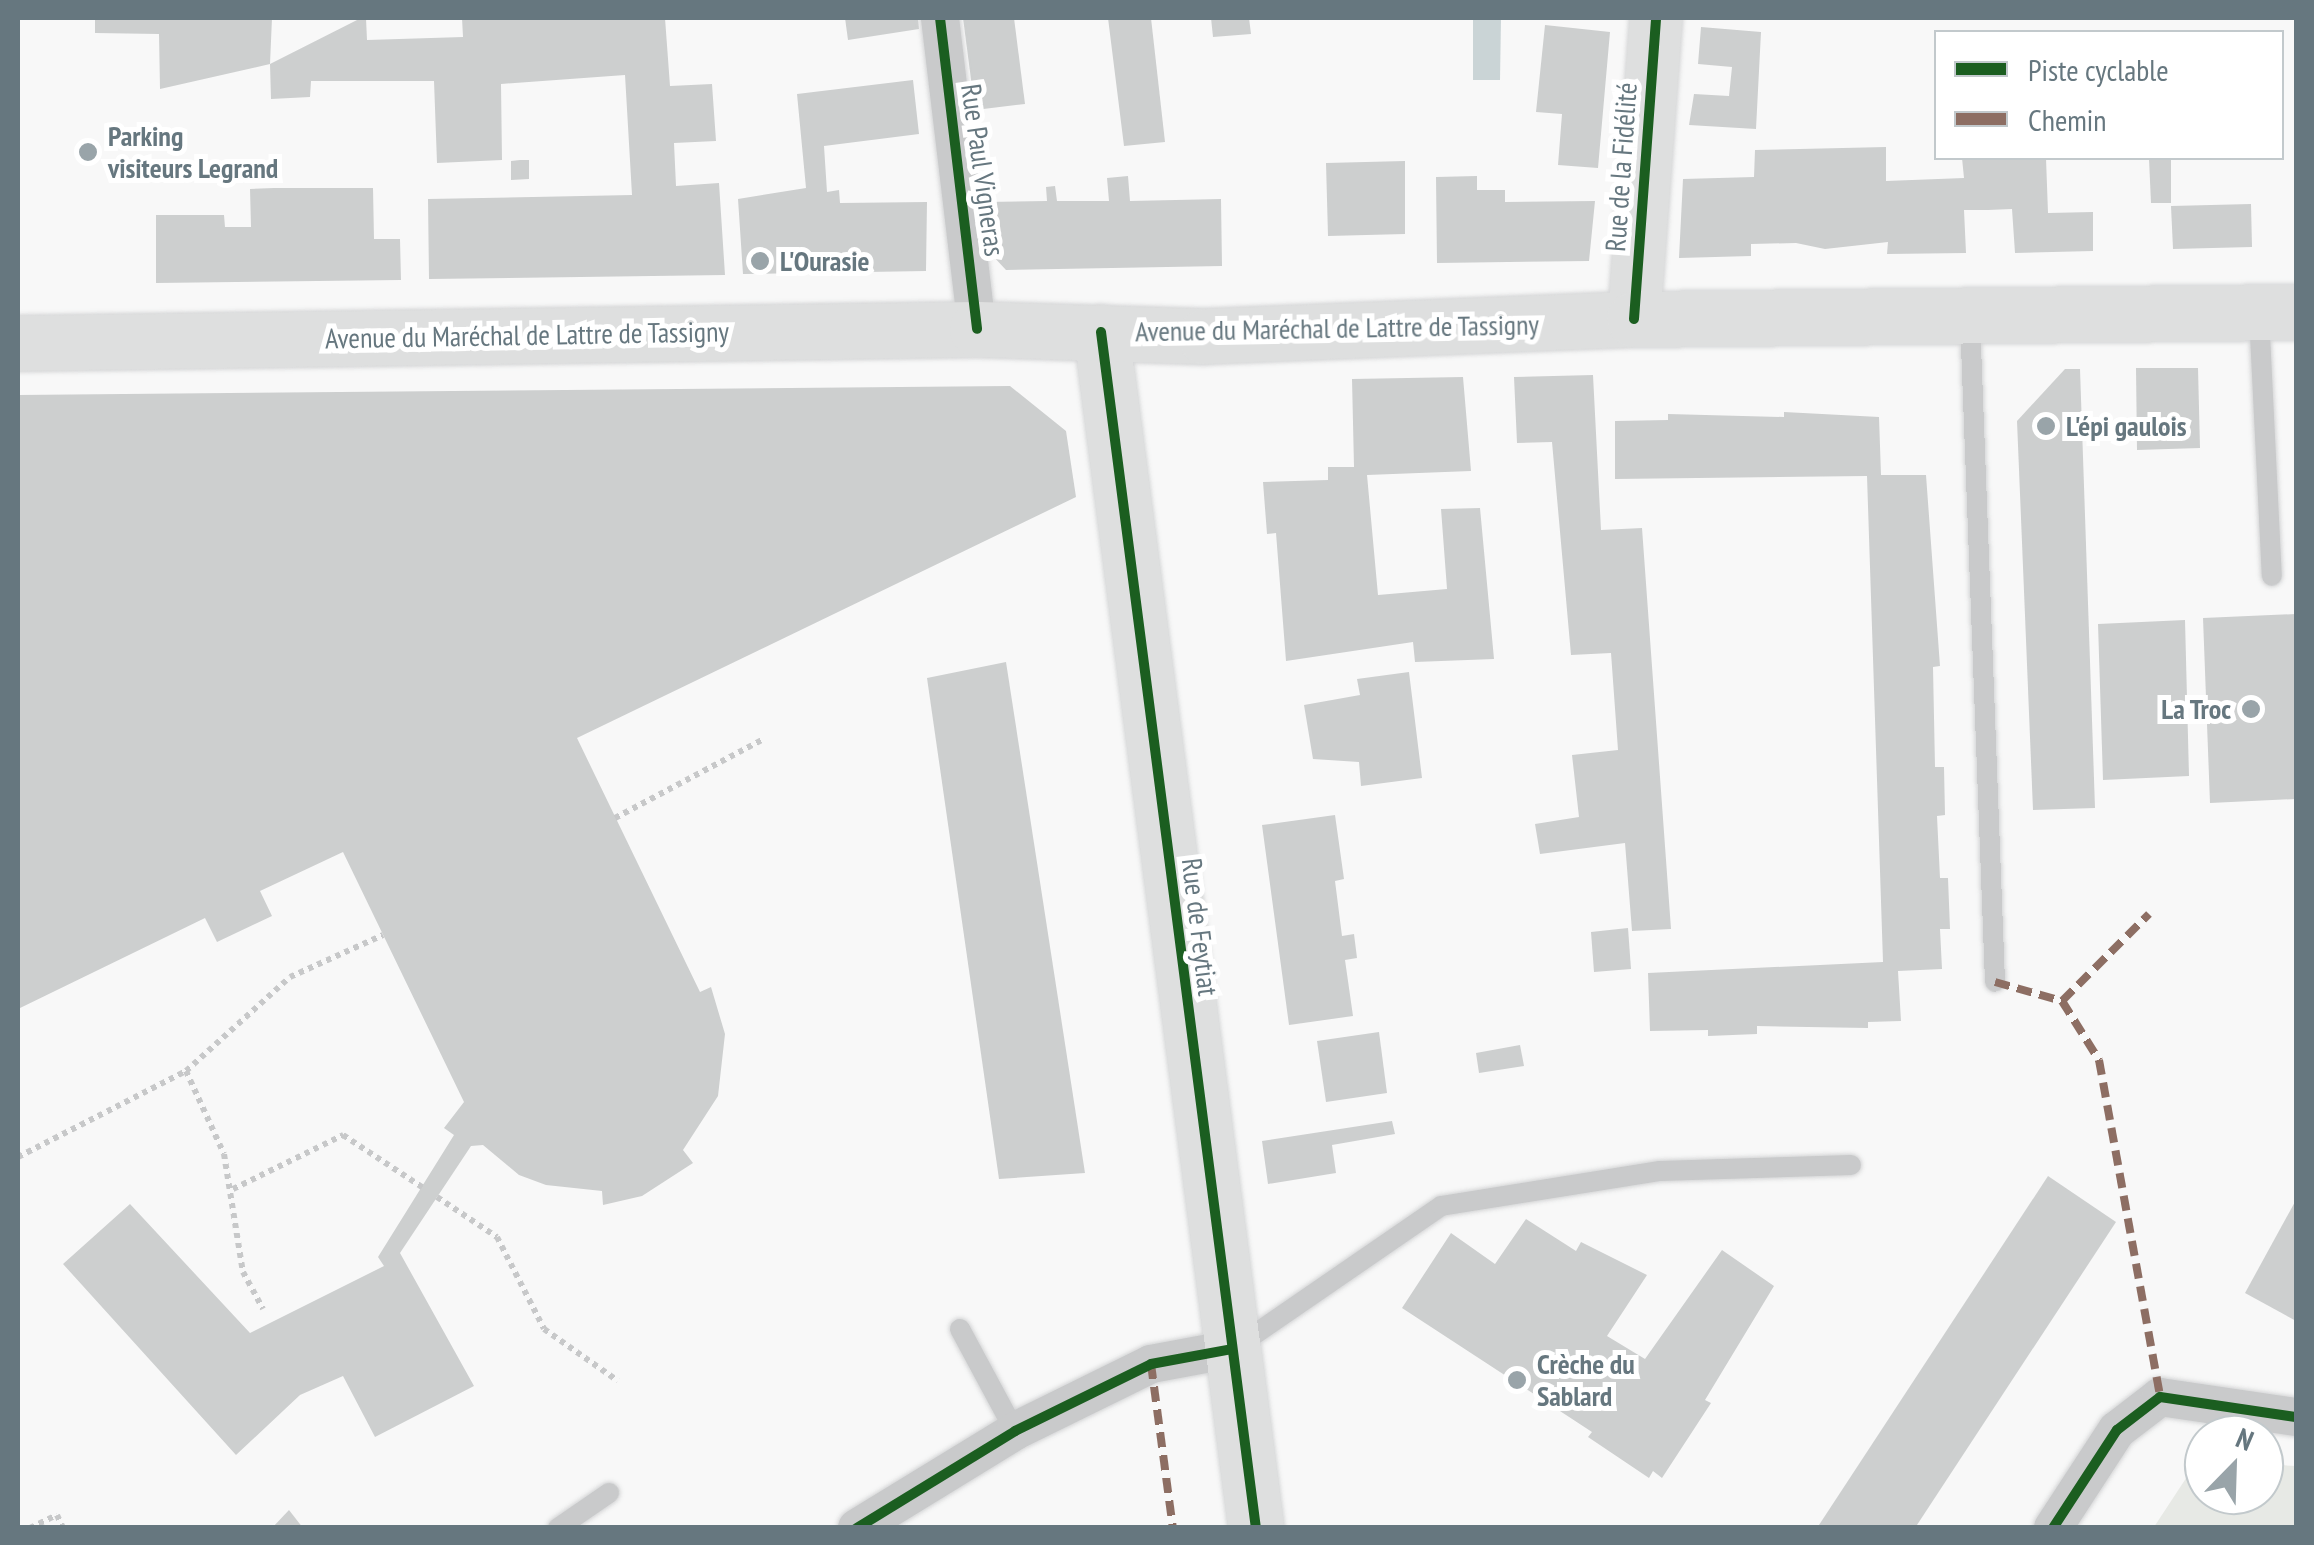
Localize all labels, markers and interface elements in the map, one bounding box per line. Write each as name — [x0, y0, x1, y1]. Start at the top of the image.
legend — [1934, 30, 2284, 160]
text: Piste cyclable — [2028, 50, 2169, 89]
street label: Rue Paul Vigneras — [954, 81, 1012, 259]
street label: Rue de la Fidélité — [1598, 81, 1644, 253]
text: Chemin — [2028, 100, 2107, 139]
place label: Parking visiteurs Legrand — [108, 119, 278, 185]
marker: Parking visiteurs Legrand — [77, 141, 99, 163]
place label: L'Ourasie — [780, 244, 869, 278]
marker: L'Ourasie — [749, 250, 771, 272]
street label: Avenue du Maréchal de Lattre de Tassigny — [1135, 308, 1539, 348]
street label: Avenue du Maréchal de Lattre de Tassigny — [325, 315, 729, 355]
place label: L'épi gaulois — [2066, 409, 2187, 443]
marker: L'épi gaulois — [2035, 415, 2057, 437]
place label: La Troc — [2160, 692, 2231, 726]
marker: La Troc — [2240, 698, 2262, 720]
street label: Rue de Feytiat — [1175, 856, 1225, 998]
place label: Crèche du Sablard — [1537, 1347, 1635, 1413]
marker: Crèche du Sablard — [1506, 1369, 1528, 1391]
north arrow — [2184, 1415, 2284, 1515]
text: N — [2231, 1419, 2259, 1459]

